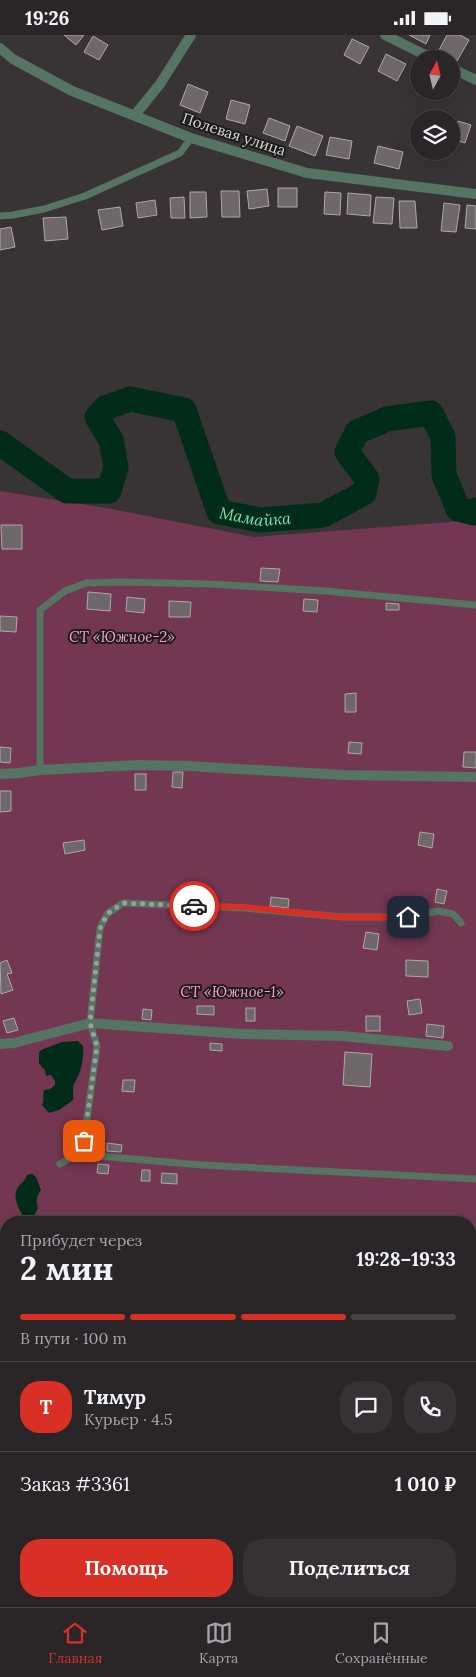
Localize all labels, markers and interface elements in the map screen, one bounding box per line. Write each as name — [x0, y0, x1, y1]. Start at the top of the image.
text: 19:26 — [25, 6, 69, 30]
north arrow — [410, 50, 460, 100]
map controls — [410, 50, 460, 160]
street label: Полевая улица — [180, 108, 288, 160]
button: layers — [410, 110, 460, 160]
water label: Мамайка — [218, 502, 292, 530]
park label: СТ «Южное-2» — [69, 627, 175, 646]
courier — [169, 881, 219, 931]
icon: car — [180, 892, 208, 920]
pin — [387, 896, 429, 938]
icon: home — [394, 903, 422, 931]
park label: СТ «Южное-1» — [180, 982, 284, 1001]
pin — [63, 1120, 105, 1162]
icon: bag — [70, 1127, 98, 1155]
text: Прибудет через — [20, 1230, 142, 1250]
text: 19:28–19:33 — [356, 1247, 456, 1271]
text: 2 мин — [20, 1248, 113, 1289]
text: В пути · 100 m — [20, 1328, 127, 1348]
button: chat — [340, 1381, 392, 1433]
button: phone — [404, 1381, 456, 1433]
text: Тимур — [84, 1385, 146, 1409]
text: Т — [40, 1395, 52, 1419]
text: Курьер · 4.5 — [84, 1409, 173, 1429]
text: Заказ #3361 — [20, 1472, 130, 1496]
text: 1 010 ₽ — [395, 1472, 456, 1496]
button: Помощь — [20, 1539, 233, 1597]
button: Поделиться — [243, 1539, 456, 1597]
tab: Главная — [48, 1619, 102, 1667]
tab: Карта — [199, 1619, 238, 1667]
tab: Сохранённые — [335, 1619, 428, 1667]

